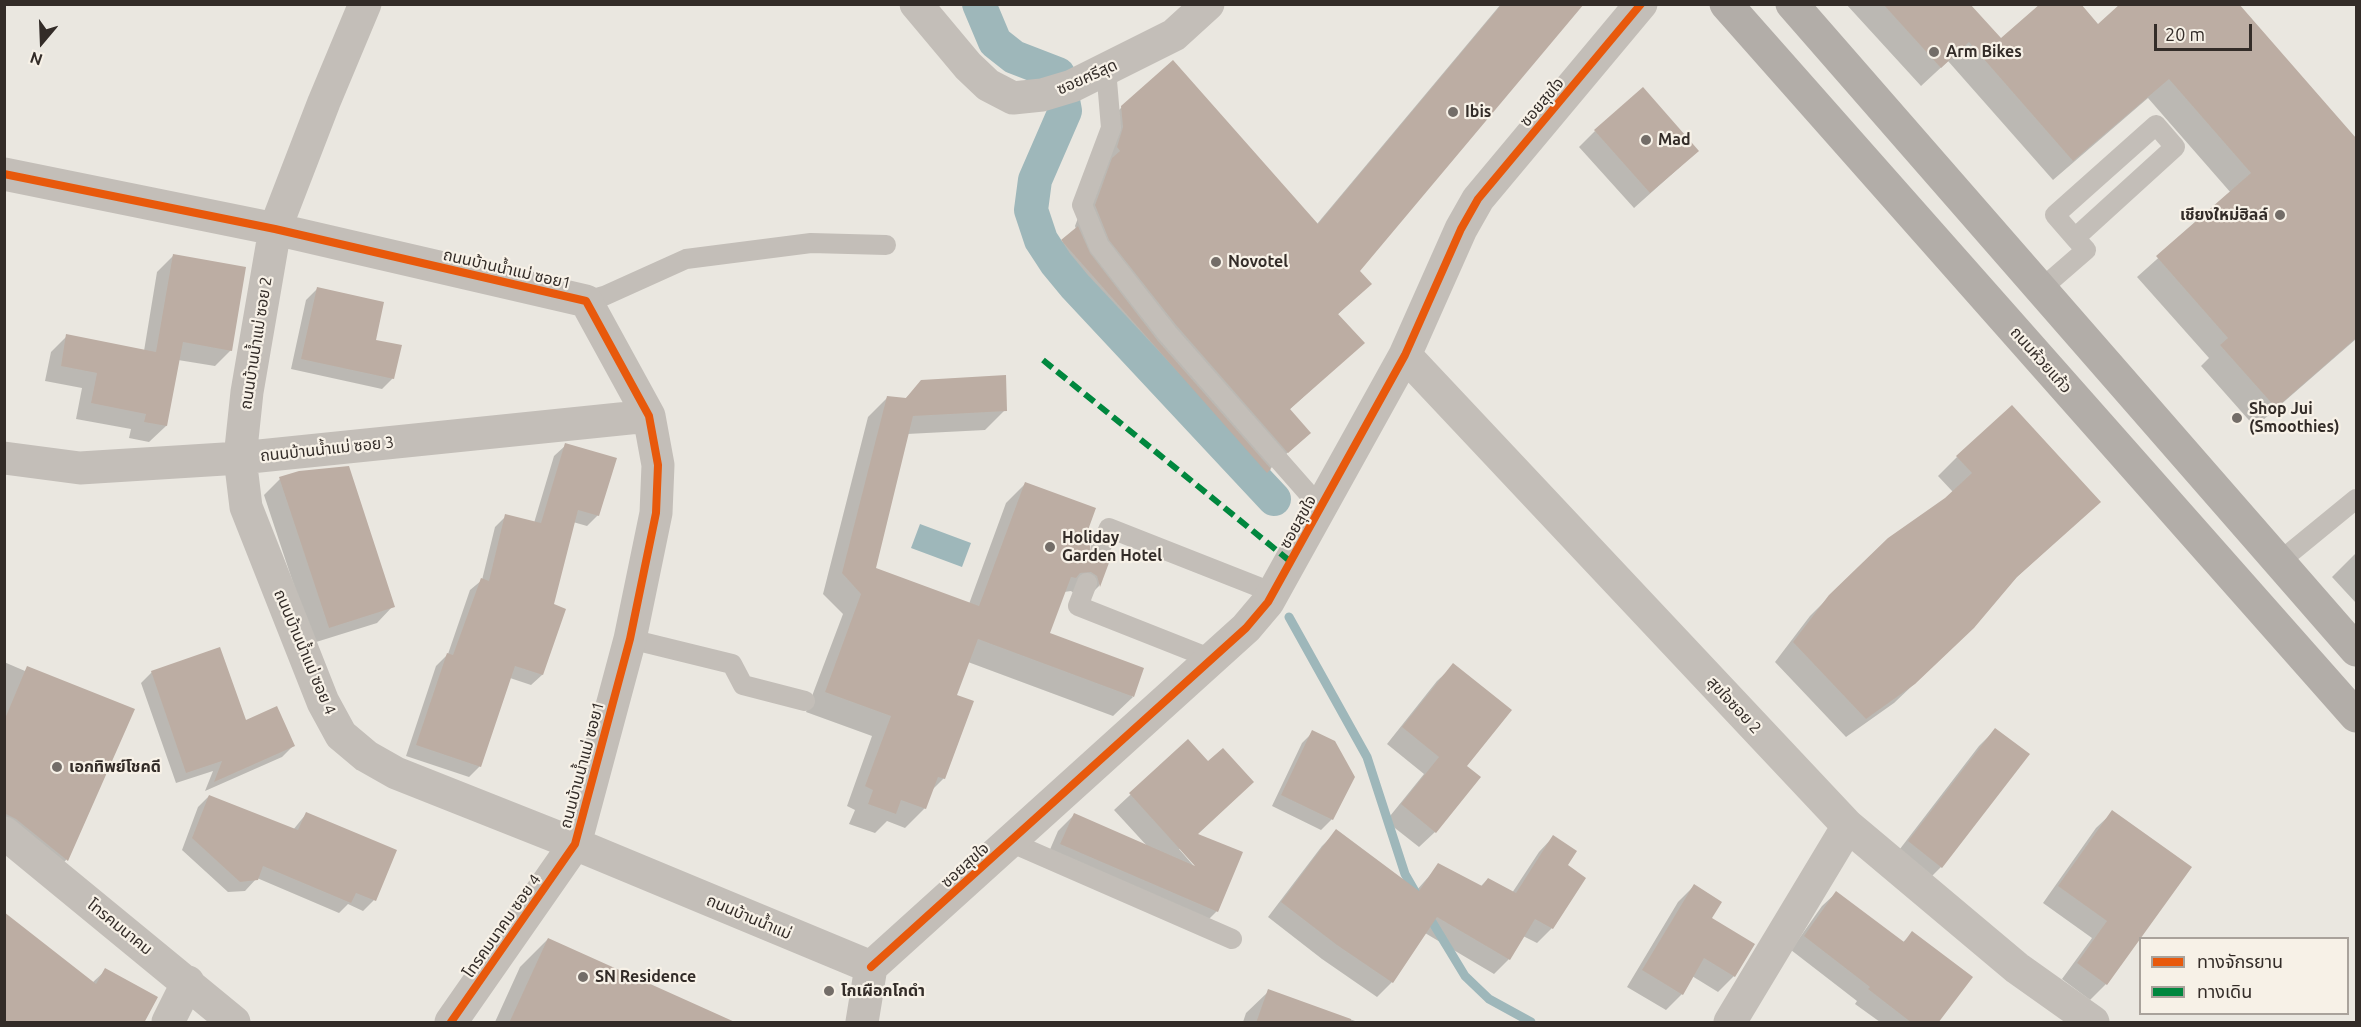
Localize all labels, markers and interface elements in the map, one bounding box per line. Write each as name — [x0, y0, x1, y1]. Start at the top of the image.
north arrow — [12, 12, 72, 72]
scale bar — [2157, 12, 2254, 50]
text: 20 m — [2165, 24, 2205, 44]
place label: Arm Bikes — [1946, 42, 2022, 62]
marker: Arm Bikes — [1927, 45, 1941, 59]
text: N — [28, 49, 45, 69]
street label: ซอยศรีสุด — [1054, 55, 1120, 99]
street label: ซอยสุขใจ — [1516, 74, 1568, 130]
place label: Ibis — [1465, 102, 1491, 122]
marker: Ibis — [1446, 105, 1460, 119]
place label: Mad — [1658, 130, 1691, 150]
marker: Mad — [1639, 133, 1653, 147]
place label: เชียงใหม่ฮิลล์ — [2180, 205, 2268, 225]
marker: เชียงใหม่ฮิลล์ — [2273, 208, 2287, 222]
street label: ถนนบ้านน้ำแม่ ซอย1 — [441, 245, 573, 293]
place label: Novotel — [1228, 252, 1288, 272]
marker: Novotel — [1209, 255, 1223, 269]
street label: ถนนบ้านน้ำแม่ ซอย 2 — [236, 275, 276, 411]
street label: ถนนห้วยแก้ว — [2006, 323, 2076, 397]
place label: Shop Jui (Smoothies) — [2249, 399, 2339, 437]
marker: Shop Jui (Smoothies) — [2230, 411, 2244, 425]
street label: ถนนบ้านน้ำแม่ ซอย 3 — [259, 432, 395, 466]
street label: ซอยสุขใจ — [1276, 492, 1320, 552]
place label: Holiday Garden Hotel — [1062, 528, 1162, 566]
marker: Holiday Garden Hotel — [1043, 540, 1057, 554]
street label: ถนนบ้านน้ำแม่ ซอย 4 — [270, 586, 340, 718]
street label: สุขใจซอย 2 — [1703, 673, 1765, 737]
street label: ถนนบ้านน้ำแม่ ซอย1 — [556, 699, 608, 831]
place label: เอกทิพย์โชคดี — [69, 757, 161, 777]
marker: เอกทิพย์โชคดี — [50, 760, 64, 774]
street label: ซอยสุขใจ — [937, 838, 993, 892]
street label: โทรคมนาคม ซอย 4 — [459, 871, 545, 981]
street label: ถนนบ้านน้ำแม่ — [704, 890, 794, 944]
street label: โทรคมนาคม — [84, 895, 156, 959]
legend — [2139, 937, 2349, 1015]
text: ทางจักรยาน — [2197, 951, 2283, 971]
place label: SN Residence — [595, 967, 696, 987]
marker: SN Residence — [576, 970, 590, 984]
place label: โกเผือกโกดำ — [841, 981, 925, 1001]
text: ทางเดิน — [2197, 981, 2252, 1001]
marker: โกเผือกโกดำ — [822, 984, 836, 998]

